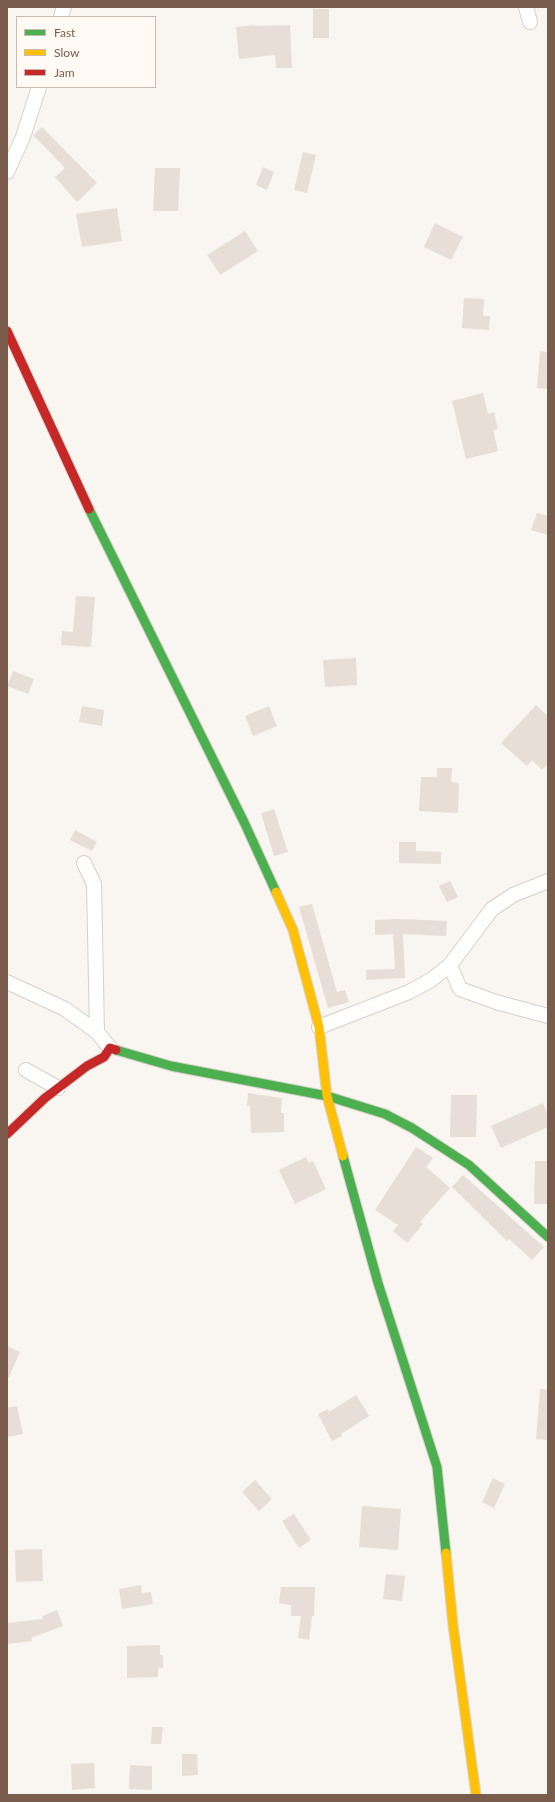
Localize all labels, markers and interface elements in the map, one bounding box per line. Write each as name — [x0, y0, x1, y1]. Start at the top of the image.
legend — [16, 16, 156, 88]
text: Fast — [54, 25, 75, 40]
text: Slow — [54, 45, 79, 60]
text: Jam — [54, 65, 75, 80]

